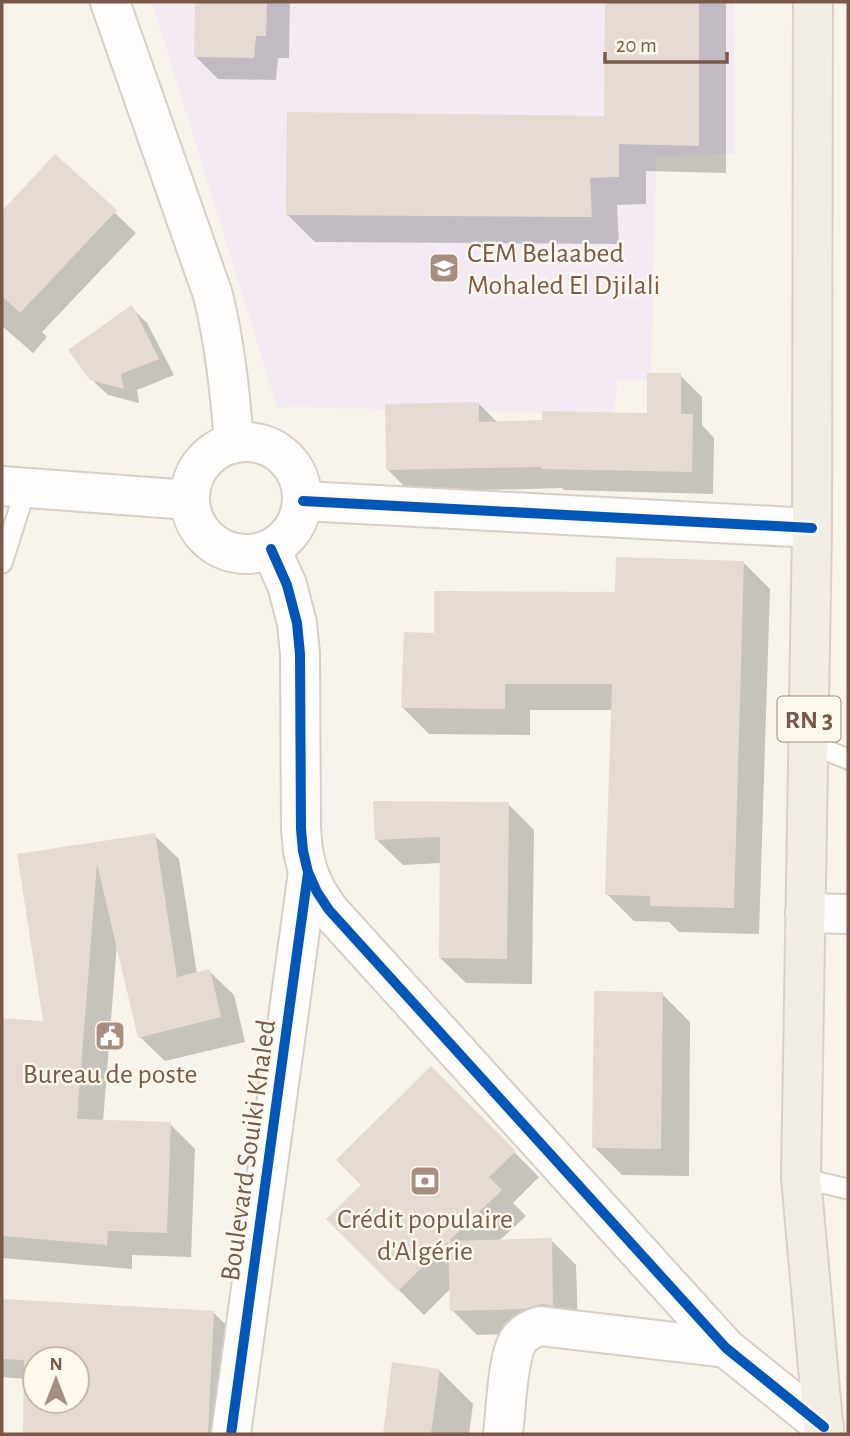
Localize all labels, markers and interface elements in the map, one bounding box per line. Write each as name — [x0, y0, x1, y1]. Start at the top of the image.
scale bar — [605, 21, 728, 65]
text: 20 m — [616, 35, 657, 56]
place label: CEM Belaabed Mohaled El Djilali — [467, 240, 660, 300]
school or university icon: CEM Belaabed Mohaled El Djilali — [427, 251, 461, 285]
road number: RN 3 — [778, 696, 840, 741]
street label: Boulevard Souiki Khaled — [217, 1018, 281, 1283]
public building icon: Bureau de poste — [93, 1019, 127, 1053]
place label: Bureau de poste — [23, 1061, 197, 1089]
bank icon: Crédit populaire d'Algérie — [408, 1164, 442, 1198]
place label: Crédit populaire d'Algérie — [337, 1206, 513, 1266]
north arrow — [21, 1345, 91, 1415]
text: N — [49, 1355, 63, 1374]

